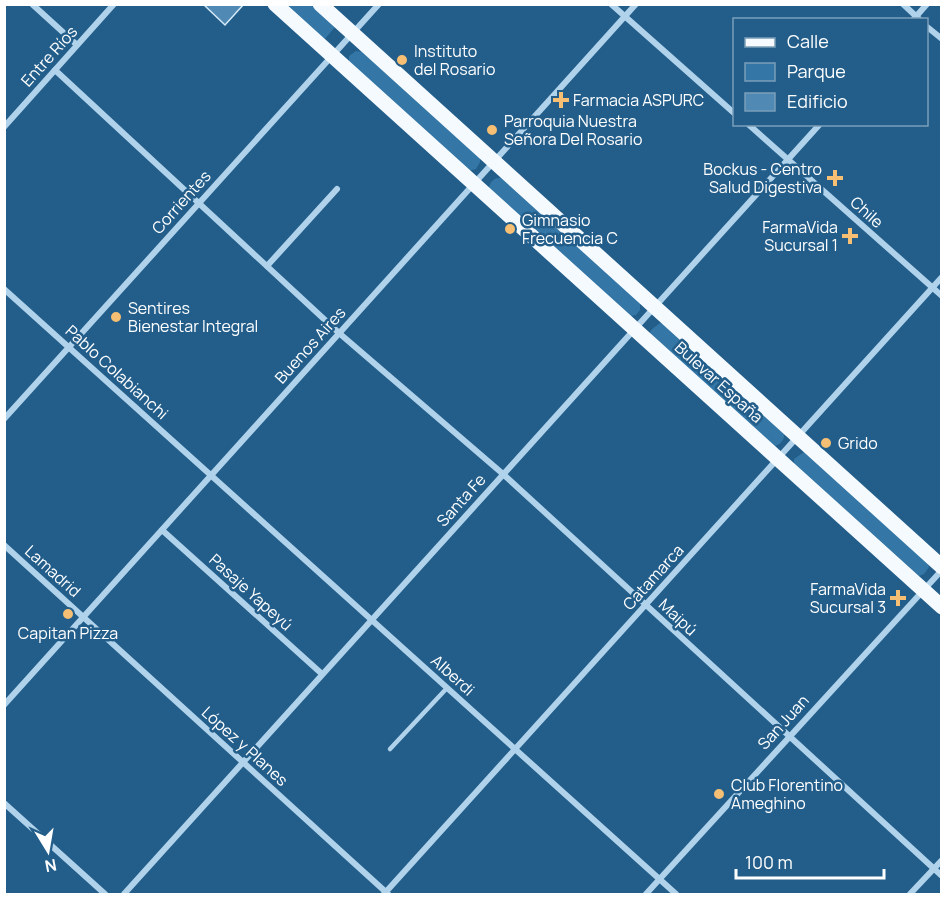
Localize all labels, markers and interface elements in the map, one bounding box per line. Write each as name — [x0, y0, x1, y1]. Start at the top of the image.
legend — [733, 18, 928, 126]
street label: Entre Ríos — [16, 21, 82, 91]
text: Calle — [787, 29, 829, 53]
place label: Instituto del Rosario — [414, 40, 496, 80]
marker: Instituto del Rosario — [395, 53, 409, 67]
text: Parque — [787, 59, 846, 83]
place label: Farmacia ASPURC — [573, 89, 704, 111]
text: Edificio — [787, 89, 848, 113]
marker: Farmacia ASPURC — [554, 93, 568, 107]
place label: Parroquia Nuestra Señora Del Rosario — [504, 110, 642, 150]
marker: Parroquia Nuestra Señora Del Rosario — [485, 123, 499, 137]
place label: Bockus - Centro Salud Digestiva — [703, 158, 822, 198]
street label: Corrientes — [147, 165, 215, 239]
marker: Bockus - Centro Salud Digestiva — [826, 169, 844, 187]
street label: Chile — [846, 191, 888, 233]
place label: Gimnasio Frecuencia C — [522, 209, 618, 249]
place label: FarmaVida Sucursal 1 — [762, 216, 838, 256]
marker: Gimnasio Frecuencia C — [503, 222, 517, 236]
marker: FarmaVida Sucursal 1 — [843, 229, 857, 243]
place label: Sentires Bienestar Integral — [128, 297, 258, 337]
street label: Buenos Aires — [270, 302, 350, 388]
marker: Sentires Bienestar Integral — [109, 310, 123, 324]
street label: Pablo Colabianchi — [61, 320, 173, 424]
street label: Bulevar España — [670, 336, 768, 428]
place label: Grido — [838, 432, 878, 454]
marker: Grido — [819, 436, 833, 450]
street label: Santa Fe — [431, 469, 491, 531]
street label: Catamarca — [618, 539, 688, 615]
street label: Lamadrid — [20, 540, 86, 602]
street label: Pasaje Yapeyú — [205, 549, 297, 635]
place label: FarmaVida Sucursal 3 — [810, 578, 886, 618]
marker: FarmaVida Sucursal 3 — [891, 591, 905, 605]
street label: Maipú — [654, 594, 702, 640]
marker: Capitan Pizza — [61, 607, 75, 621]
place label: Capitan Pizza — [18, 622, 118, 644]
street label: Alberdi — [426, 650, 480, 700]
street label: San Juan — [752, 690, 814, 754]
street label: López y Planes — [197, 701, 293, 791]
place label: Club Florentino Ameghino — [731, 774, 843, 814]
marker: Club Florentino Ameghino — [712, 787, 726, 801]
north arrow — [18, 821, 78, 881]
scale bar — [736, 842, 884, 880]
text: 100 m — [745, 850, 793, 874]
text: N — [43, 854, 59, 878]

